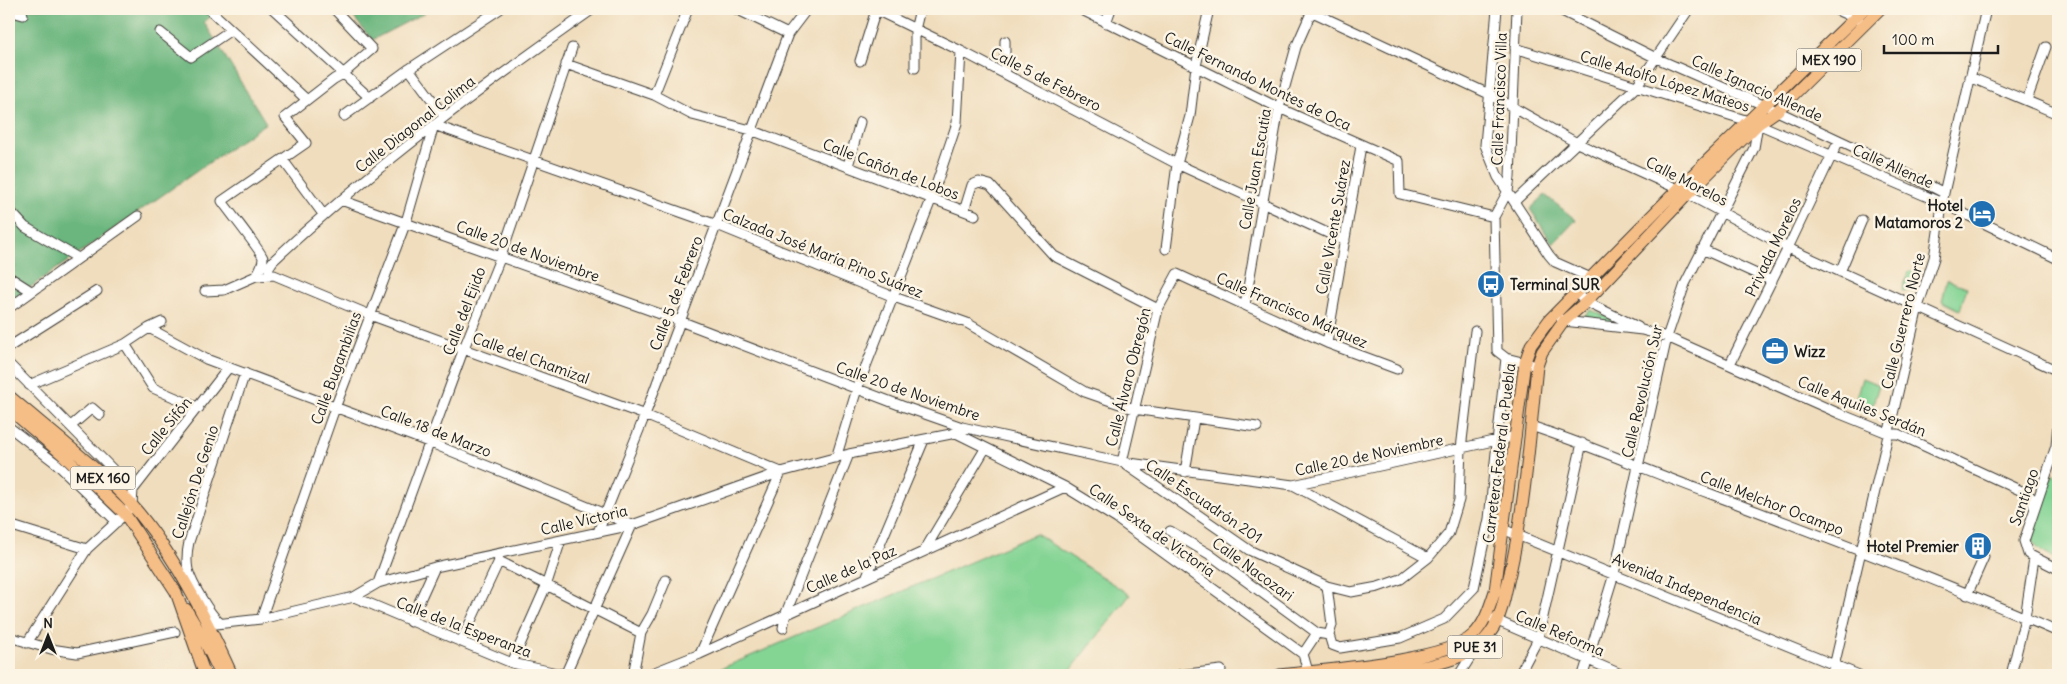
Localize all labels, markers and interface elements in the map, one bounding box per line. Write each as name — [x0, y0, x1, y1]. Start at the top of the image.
scale bar — [1884, 22, 1998, 54]
street label: Calle Fernando Montes de Oca — [1161, 27, 1355, 135]
text: 100 m — [1892, 30, 1934, 49]
street label: Calle Francisco Villa — [1487, 32, 1511, 166]
street label: Calle 5 de Febrero — [988, 43, 1104, 115]
street label: Calle Adolfo López Mateos — [1578, 46, 1752, 116]
road number: MEX 190 — [1796, 48, 1862, 72]
street label: Calle Ignacio Allende — [1689, 51, 1825, 125]
street label: Calle Diagonal Colima — [351, 71, 479, 177]
street label: Calle Juan Escutia — [1235, 106, 1275, 231]
street label: Calle Cañón de Lobos — [820, 134, 962, 204]
street label: Calle Allende — [1850, 140, 1936, 192]
street label: Calle Morelos — [1643, 152, 1731, 210]
street label: Calle Vicente Suárez — [1312, 158, 1354, 296]
street label: Privada Morelos — [1741, 194, 1805, 300]
place label: Hotel Matamoros 2 — [1874, 196, 1963, 232]
hotel icon: Hotel Matamoros 2 — [1967, 199, 1997, 229]
street label: Calzada José María Pino Suárez — [720, 204, 926, 302]
street label: Calle 20 de Noviembre — [454, 216, 602, 286]
street label: Calle 5 de Febrero — [645, 233, 707, 353]
street label: Calle Guerrero Norte — [1877, 251, 1929, 391]
street label: Calle del Ejido — [438, 264, 490, 358]
street label: Calle Francisco Márquez — [1213, 268, 1371, 352]
bus stop icon: Terminal SUR — [1476, 269, 1506, 299]
place label: Terminal SUR — [1510, 275, 1600, 294]
street label: Calle Álvaro Obregón — [1102, 305, 1155, 448]
street label: Calle Bugambilias — [307, 309, 365, 427]
street label: Calle Revolución Sur — [1617, 322, 1667, 460]
street label: Calle del Chamizal — [470, 328, 592, 388]
office icon: Wizz — [1760, 336, 1790, 366]
place label: Wizz — [1794, 342, 1825, 361]
street label: Calle 20 de Noviembre — [833, 357, 983, 425]
street label: Carretera Federal a Puebla — [1479, 361, 1520, 544]
street label: Calle Aquiles Serdán — [1795, 372, 1929, 441]
street label: Calle Sifón — [137, 392, 196, 459]
street label: Calle 18 de Marzo — [378, 401, 494, 461]
street label: Callejón De Genio — [168, 423, 222, 541]
street label: Calle 20 de Noviembre — [1293, 430, 1445, 480]
street label: Calle Escuadrón 201 — [1142, 455, 1266, 547]
road number: MEX 160 — [70, 466, 136, 489]
street label: Santiago — [2005, 466, 2043, 528]
street label: Calle Melchor Ocampo — [1697, 467, 1847, 539]
street label: Calle Sexta de Victoria — [1085, 479, 1219, 581]
street label: Calle Victoria — [539, 501, 630, 539]
building icon: Hotel Premier — [1963, 531, 1993, 561]
street label: Calle Nacozari — [1208, 533, 1298, 605]
place label: Hotel Premier — [1867, 537, 1960, 556]
street label: Calle de la Paz — [803, 541, 899, 597]
street label: Avenida Independencia — [1610, 549, 1765, 629]
street label: Calle de la Esperanza — [394, 592, 535, 662]
street label: Calle Reforma — [1513, 606, 1608, 660]
north arrow — [22, 612, 72, 662]
text: N — [43, 614, 53, 632]
road number: PUE 31 — [1448, 636, 1502, 659]

